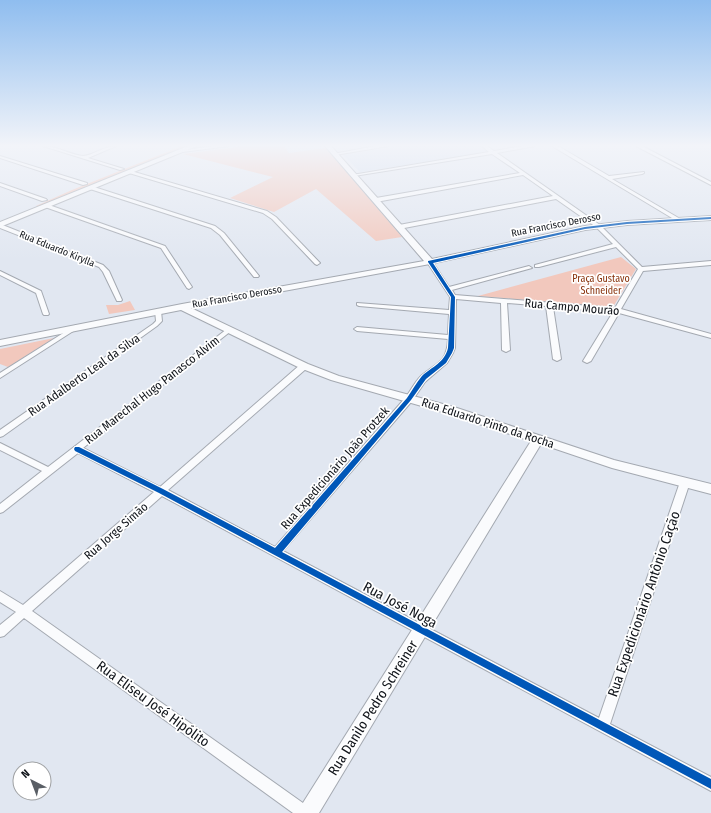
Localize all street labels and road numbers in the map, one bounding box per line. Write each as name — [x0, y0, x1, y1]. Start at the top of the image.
street label: Rua Francisco Derosso — [510, 210, 602, 240]
street label: Rua Eduardo Kirylla — [18, 228, 96, 270]
street label: Rua Francisco Derosso — [191, 283, 283, 311]
street label: Rua Campo Mourão — [524, 296, 620, 318]
street label: Rua Adalberto Leal da Silva — [25, 331, 143, 419]
street label: Rua Marechal Hugo Panasco Alvim — [82, 333, 222, 447]
street label: Rua Eduardo Pinto da Rocha — [420, 395, 556, 451]
street label: Rua Expedicionário João Protzek — [278, 403, 392, 532]
street label: Rua Jorge Simão — [81, 500, 151, 562]
street label: Rua Expedicionário Antônio Cação — [604, 509, 684, 699]
street label: Rua José Noga — [360, 578, 440, 632]
street label: Rua Danilo Pedro Schreiner — [324, 637, 422, 779]
street label: Rua Eliseu José Hipólito — [93, 657, 213, 751]

